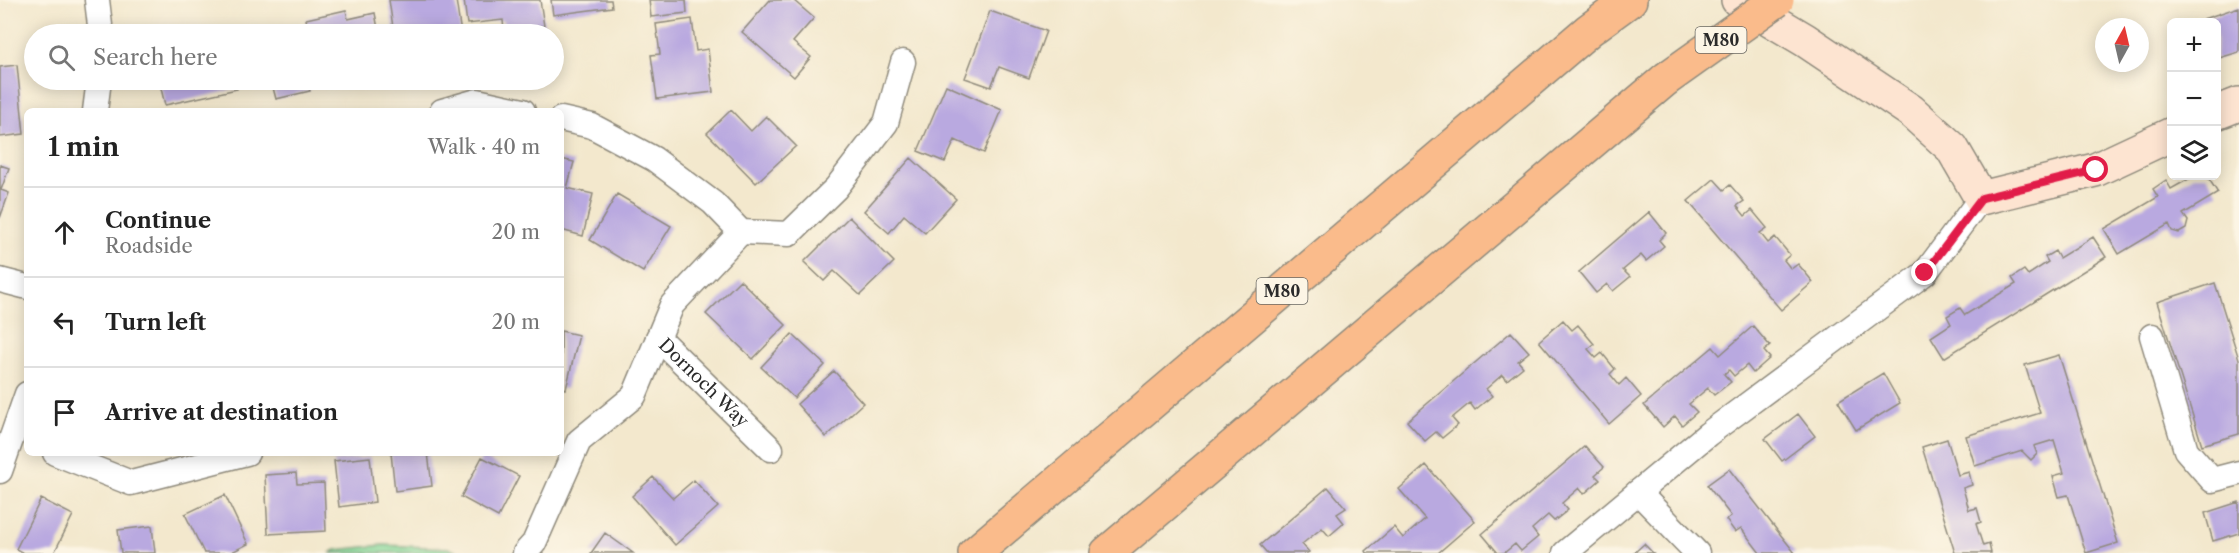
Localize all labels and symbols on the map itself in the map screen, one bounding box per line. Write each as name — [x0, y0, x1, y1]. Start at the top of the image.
north arrow — [2095, 18, 2149, 72]
road number: M80 — [1696, 27, 1746, 53]
route start — [2082, 156, 2108, 182]
route end — [1911, 259, 1937, 285]
road number: M80 — [1256, 278, 1308, 304]
street label: Dornoch Way — [654, 334, 754, 433]

